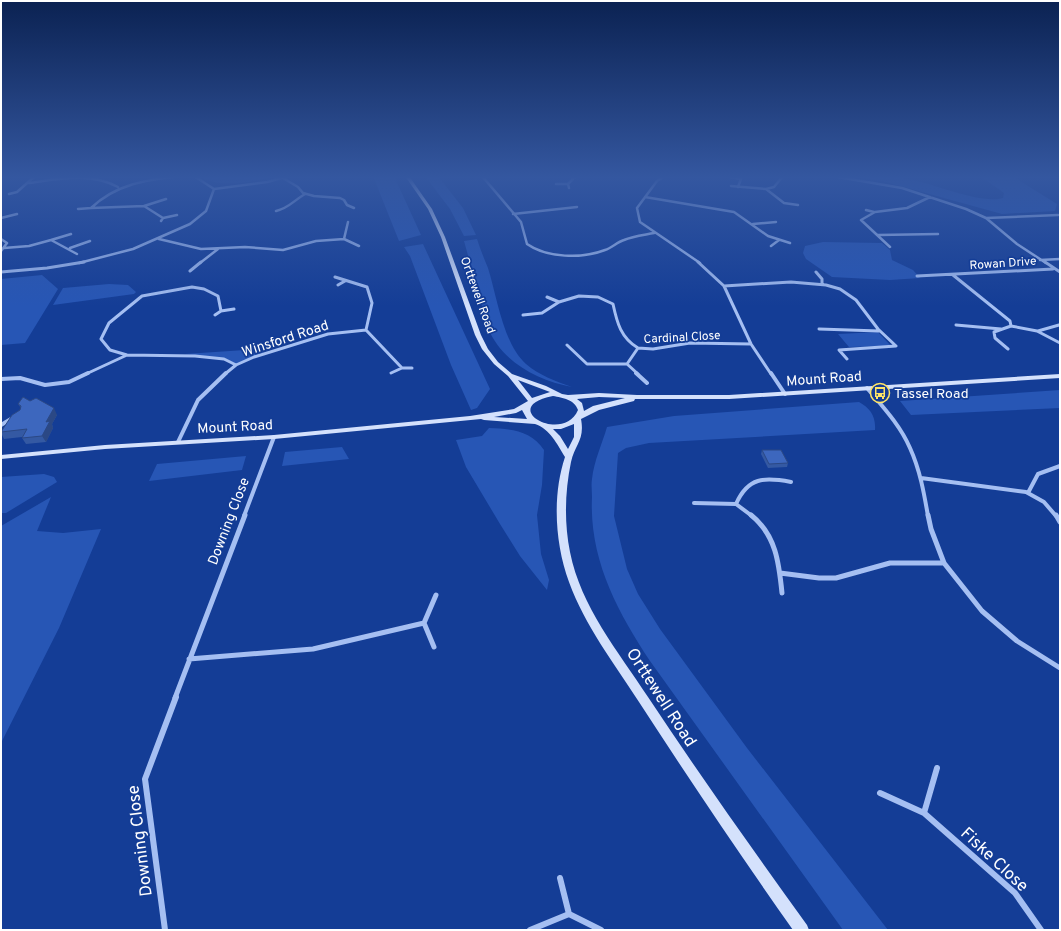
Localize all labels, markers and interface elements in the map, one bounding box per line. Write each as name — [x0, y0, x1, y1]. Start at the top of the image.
street label: Rowan Drive — [969, 254, 1037, 274]
street label: Orttewell Road — [456, 255, 498, 336]
street label: Winsford Road — [240, 317, 331, 361]
street label: Cardinal Close — [643, 328, 721, 348]
street label: Mount Road — [786, 368, 862, 391]
bus stop icon: Tassel Road — [869, 382, 891, 404]
place label: Tassel Road — [894, 386, 969, 403]
street label: Mount Road — [197, 417, 273, 438]
street label: Downing Close — [205, 475, 254, 568]
street label: Orttewell Road — [620, 644, 701, 752]
street label: Downing Close — [123, 784, 159, 898]
street label: Fiske Close — [955, 823, 1032, 898]

